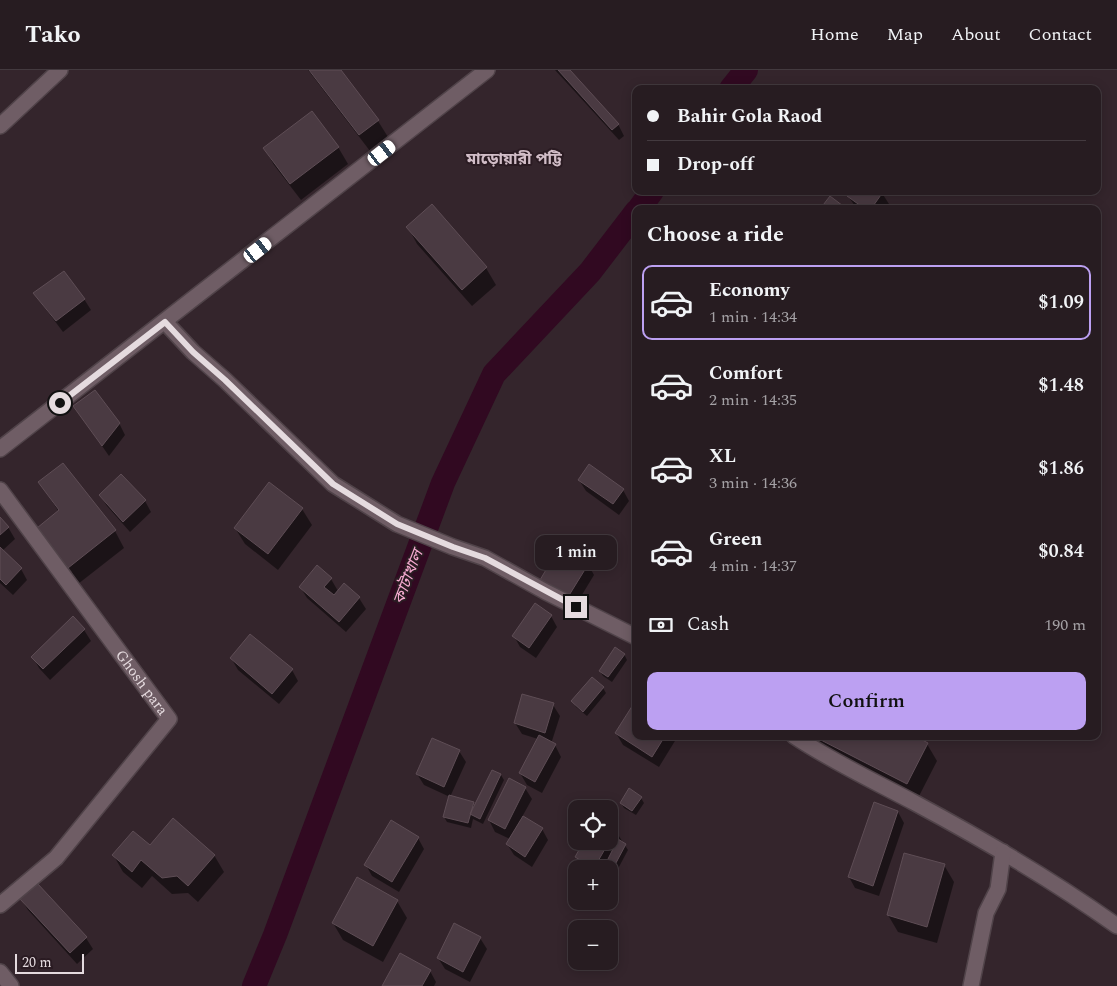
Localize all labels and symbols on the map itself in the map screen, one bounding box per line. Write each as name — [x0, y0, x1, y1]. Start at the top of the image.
car — [365, 138, 398, 168]
district label: মাড়োয়ারী পট্টি — [465, 147, 562, 171]
car — [241, 235, 274, 265]
route start — [49, 392, 71, 414]
callout: 1 min — [535, 534, 617, 570]
water label: কাটাখাল — [387, 543, 431, 608]
route end — [565, 596, 587, 618]
street label: Ghosh para — [110, 645, 174, 721]
scale bar — [15, 951, 84, 974]

